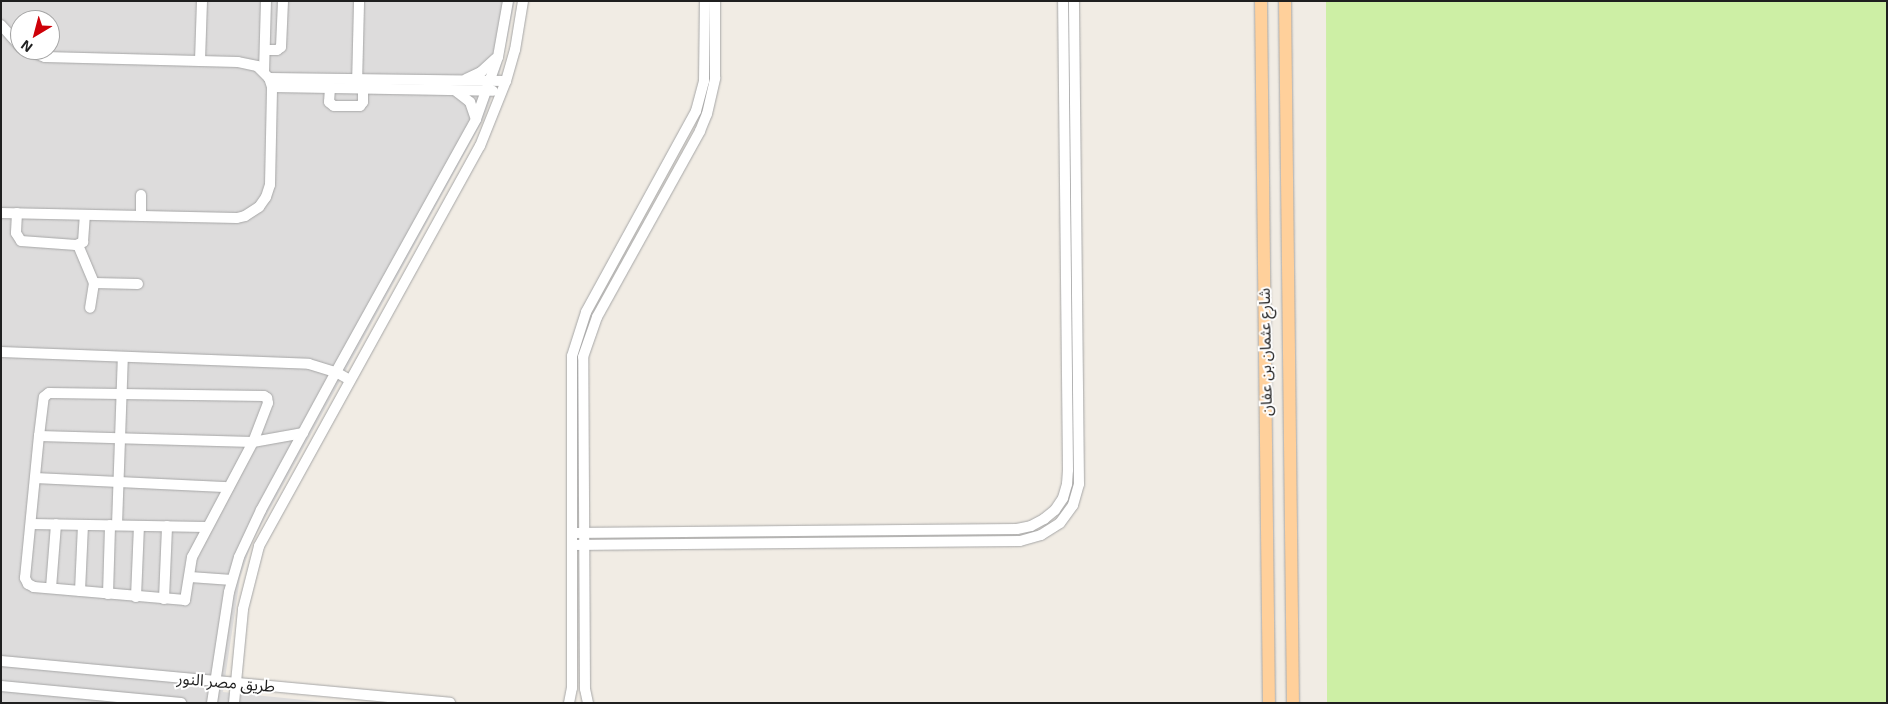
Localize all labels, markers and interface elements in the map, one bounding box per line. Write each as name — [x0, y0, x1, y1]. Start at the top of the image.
north arrow — [10, 10, 60, 60]
text: N — [17, 37, 35, 56]
street label: شارع عثمان بن عفان — [1254, 288, 1276, 416]
street label: طريق مصر النور — [176, 668, 276, 696]

